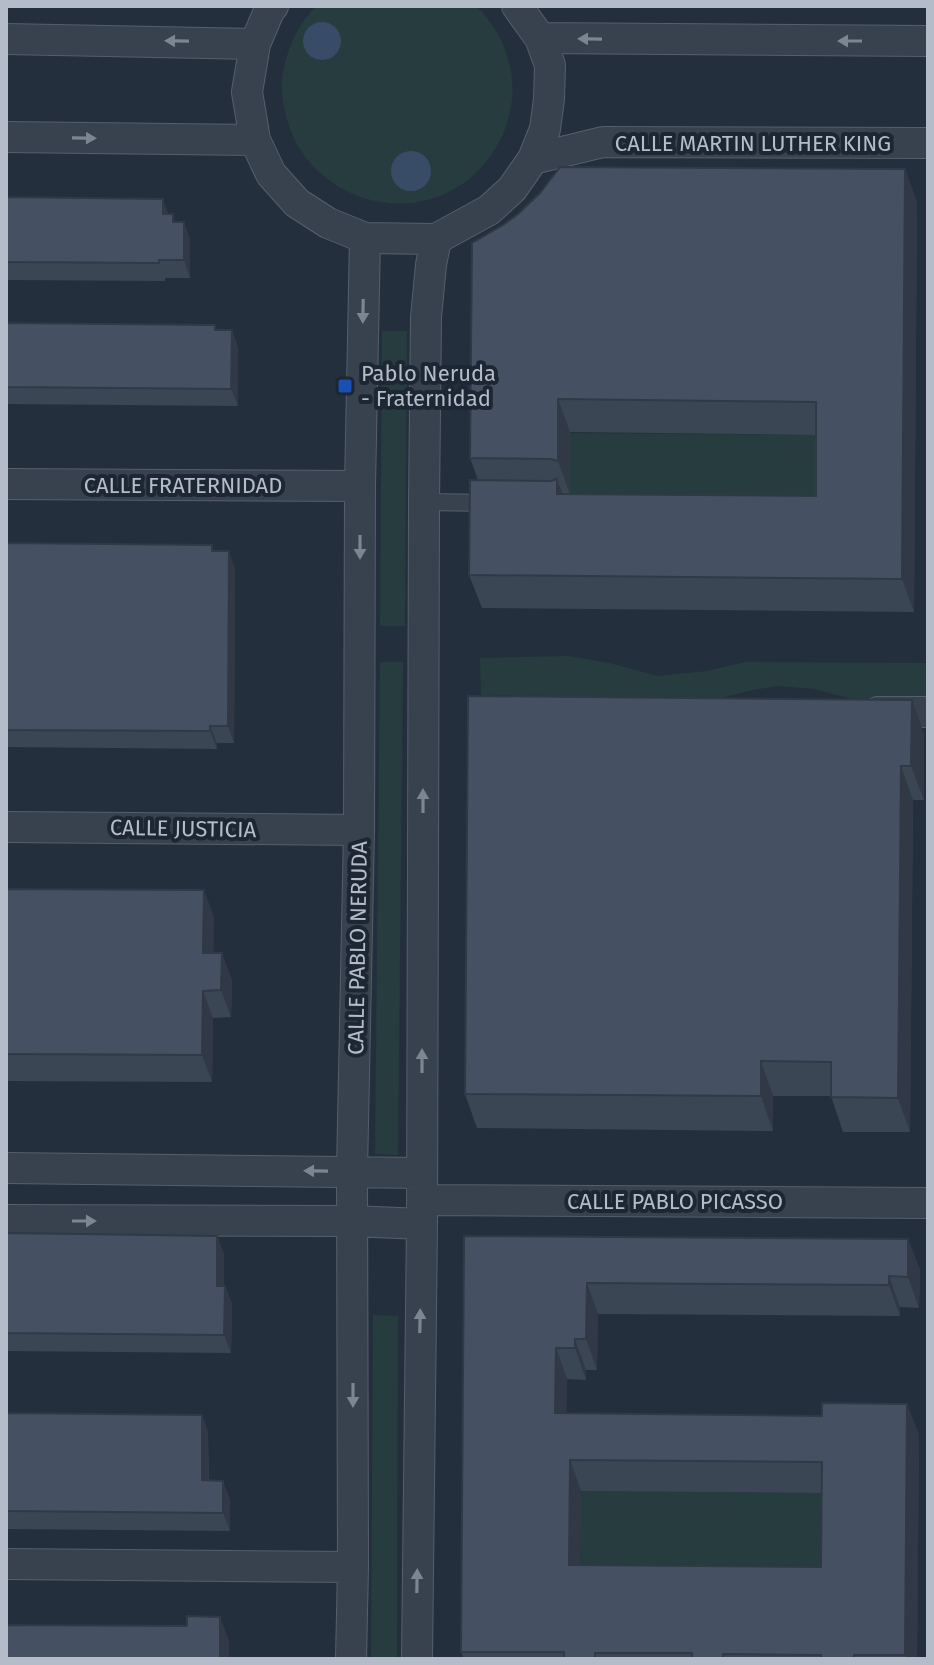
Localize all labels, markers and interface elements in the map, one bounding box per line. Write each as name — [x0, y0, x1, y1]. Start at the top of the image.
one-way arrow — [577, 33, 602, 45]
one-way arrow — [164, 35, 189, 47]
one-way arrow — [837, 35, 862, 47]
street label: CALLE MARTIN LUTHER KING — [615, 130, 891, 157]
one-way arrow — [72, 132, 97, 144]
one-way arrow — [357, 299, 369, 324]
place label: Pablo Neruda - Fraternidad — [361, 360, 496, 412]
marker: Pablo Neruda - Fraternidad — [336, 377, 354, 395]
street label: CALLE FRATERNIDAD — [84, 472, 282, 499]
one-way arrow — [354, 535, 366, 560]
one-way arrow — [417, 788, 429, 813]
street label: CALLE JUSTICIA — [110, 814, 257, 843]
street label: CALLE PABLO NERUDA — [342, 840, 373, 1055]
one-way arrow — [416, 1048, 428, 1073]
one-way arrow — [303, 1164, 328, 1177]
street label: CALLE PABLO PICASSO — [567, 1188, 783, 1215]
one-way arrow — [72, 1214, 97, 1227]
one-way arrow — [414, 1308, 426, 1333]
one-way arrow — [347, 1383, 359, 1408]
one-way arrow — [411, 1568, 424, 1593]

